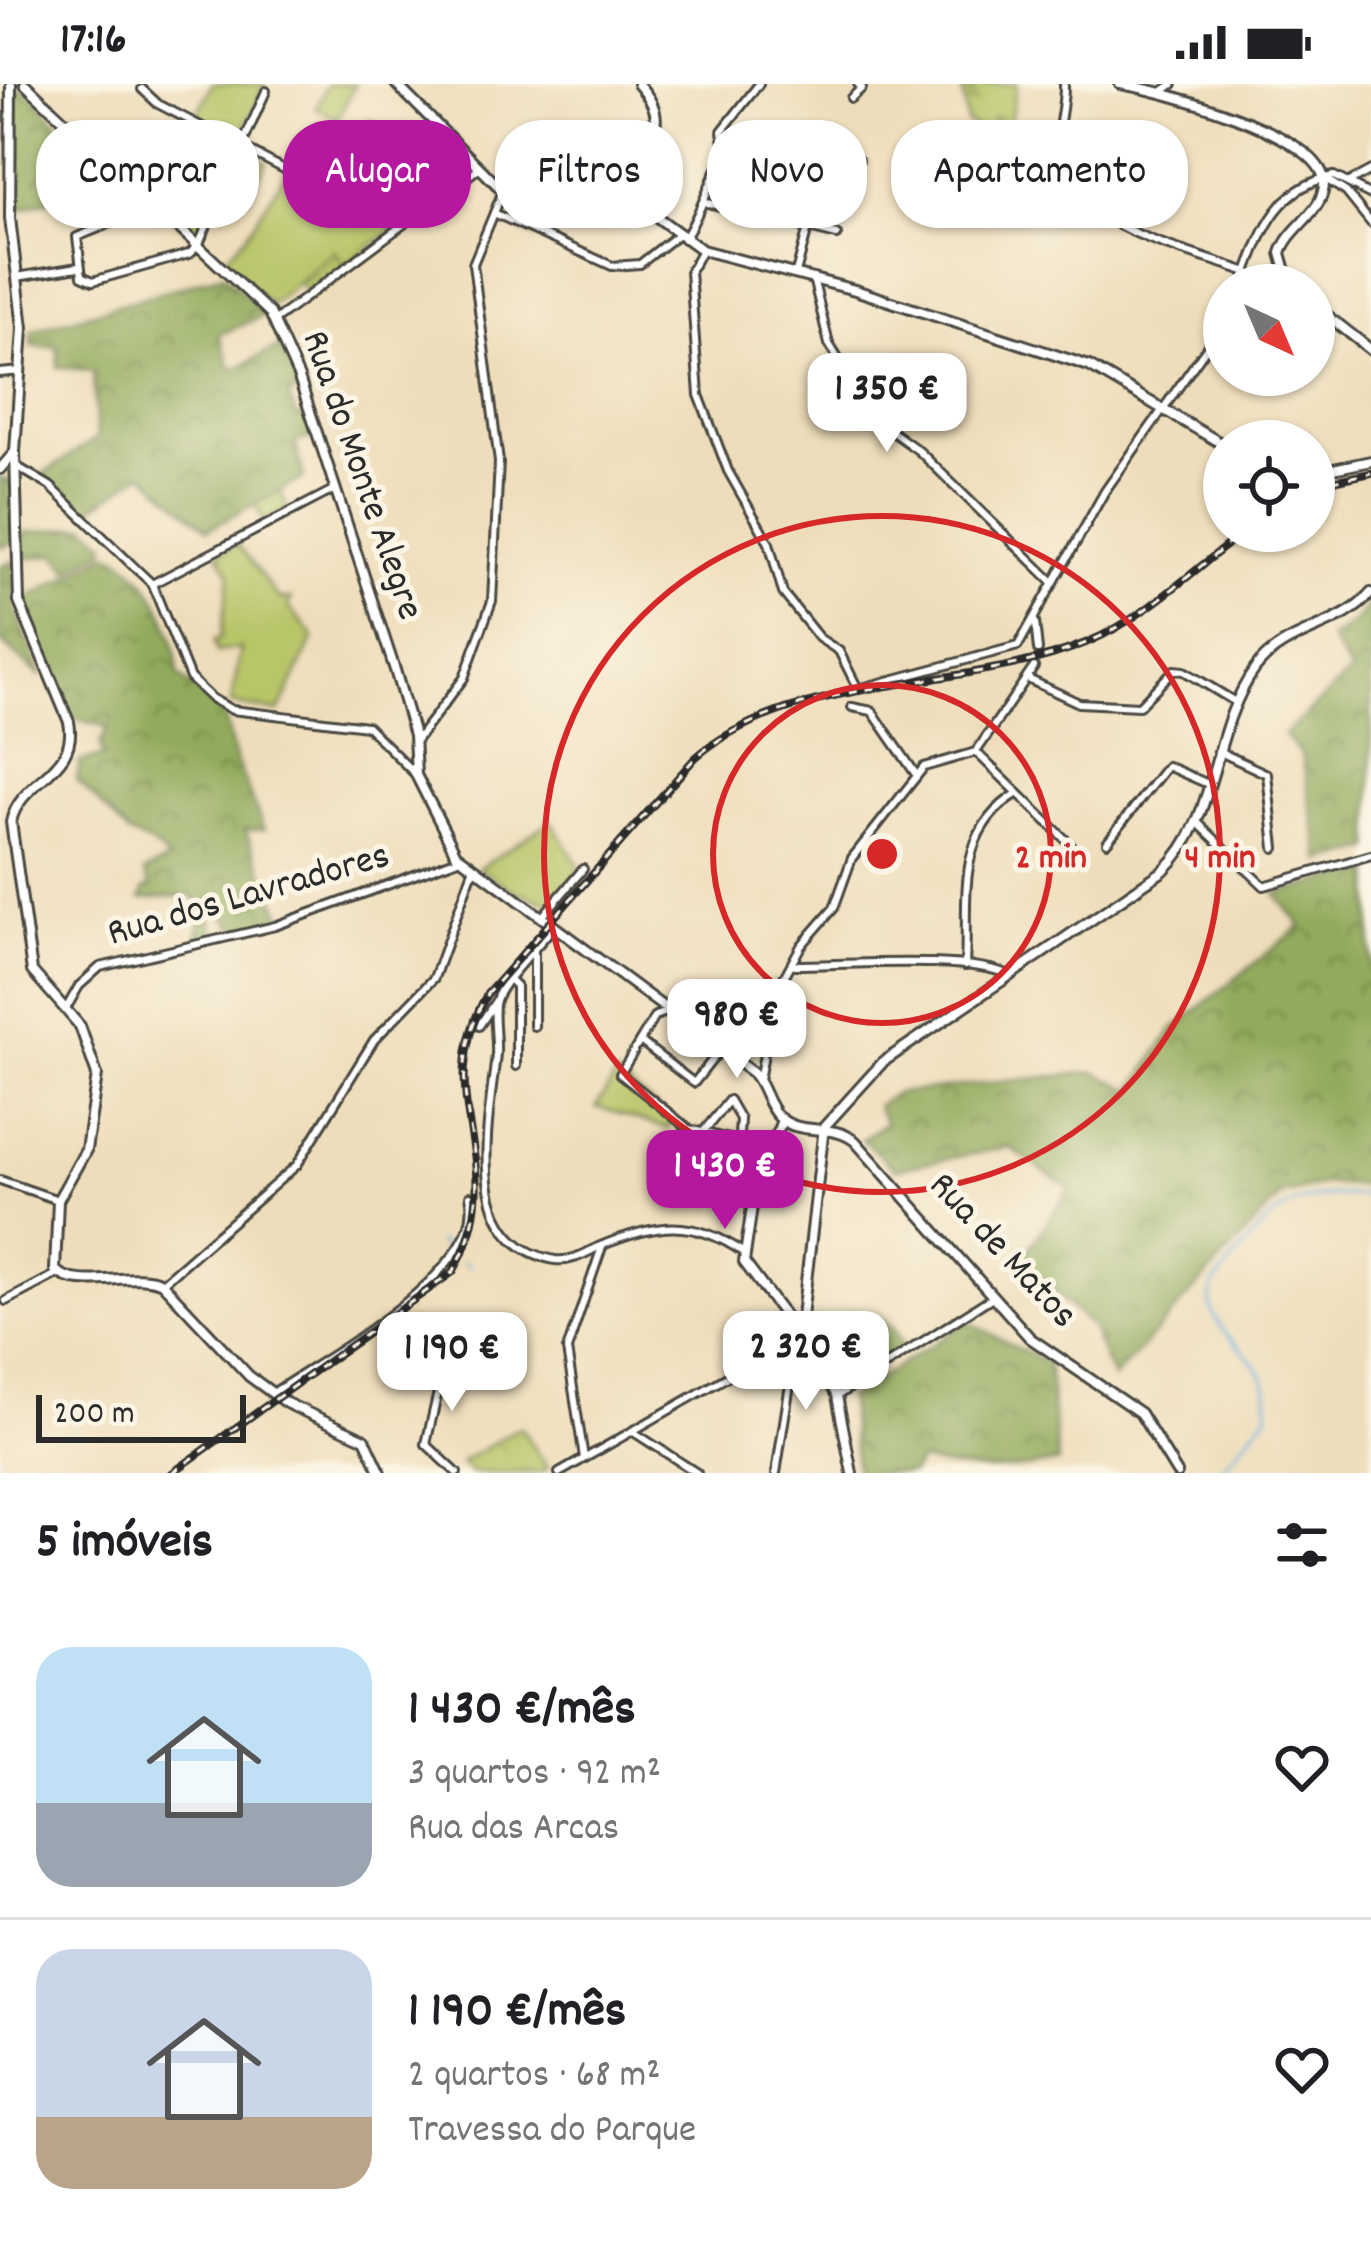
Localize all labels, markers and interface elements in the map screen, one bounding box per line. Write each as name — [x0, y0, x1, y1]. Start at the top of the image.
text: 17:16 — [60, 10, 126, 74]
chip: Comprar — [36, 120, 259, 228]
chip: Alugar — [283, 120, 471, 228]
chip: Filtros — [495, 120, 683, 228]
chip: Novo — [707, 120, 867, 228]
chip: Apartamento — [891, 120, 1188, 228]
north arrow — [1203, 264, 1335, 396]
map controls — [1203, 264, 1335, 552]
street label: Rua do Monte Alegre — [285, 324, 435, 628]
pin: 1 350 € — [776, 353, 998, 455]
text: 1 350 € — [835, 364, 939, 419]
button: locate — [1203, 420, 1335, 552]
street label: Rua dos Lavradores — [102, 830, 396, 964]
centre of rings — [861, 833, 903, 875]
text: 2 min — [1015, 834, 1087, 886]
text: 4 min — [1184, 834, 1256, 886]
pin: 980 € — [653, 979, 821, 1081]
text: 980 € — [694, 990, 780, 1045]
pin: 1 430 € — [614, 1130, 836, 1232]
text: 1 430 € — [674, 1141, 776, 1196]
street label: Rua de Matos — [914, 1161, 1088, 1343]
pin: 2 320 € — [695, 1311, 917, 1413]
pin: 1 190 € — [341, 1312, 563, 1414]
text: 2 320 € — [750, 1322, 862, 1377]
text: 1 190 € — [404, 1323, 500, 1378]
scale bar — [36, 1389, 246, 1442]
text: 200 m — [54, 1392, 135, 1439]
text: 5 imóveis — [36, 1509, 213, 1581]
icon: filters — [1269, 1512, 1335, 1578]
text: 1 430 €/mês — [408, 1676, 636, 1748]
icon: home — [132, 1695, 276, 1839]
icon: heart — [1269, 1734, 1335, 1800]
text: 3 quartos · 92 m² — [408, 1748, 661, 1803]
text: Rua das Arcas — [408, 1803, 619, 1858]
text: 1 190 €/mês — [408, 1978, 626, 2050]
icon: home — [132, 1997, 276, 2141]
icon: heart — [1269, 2036, 1335, 2102]
text: 2 quartos · 68 m² — [408, 2050, 661, 2105]
text: Travessa do Parque — [408, 2105, 696, 2160]

